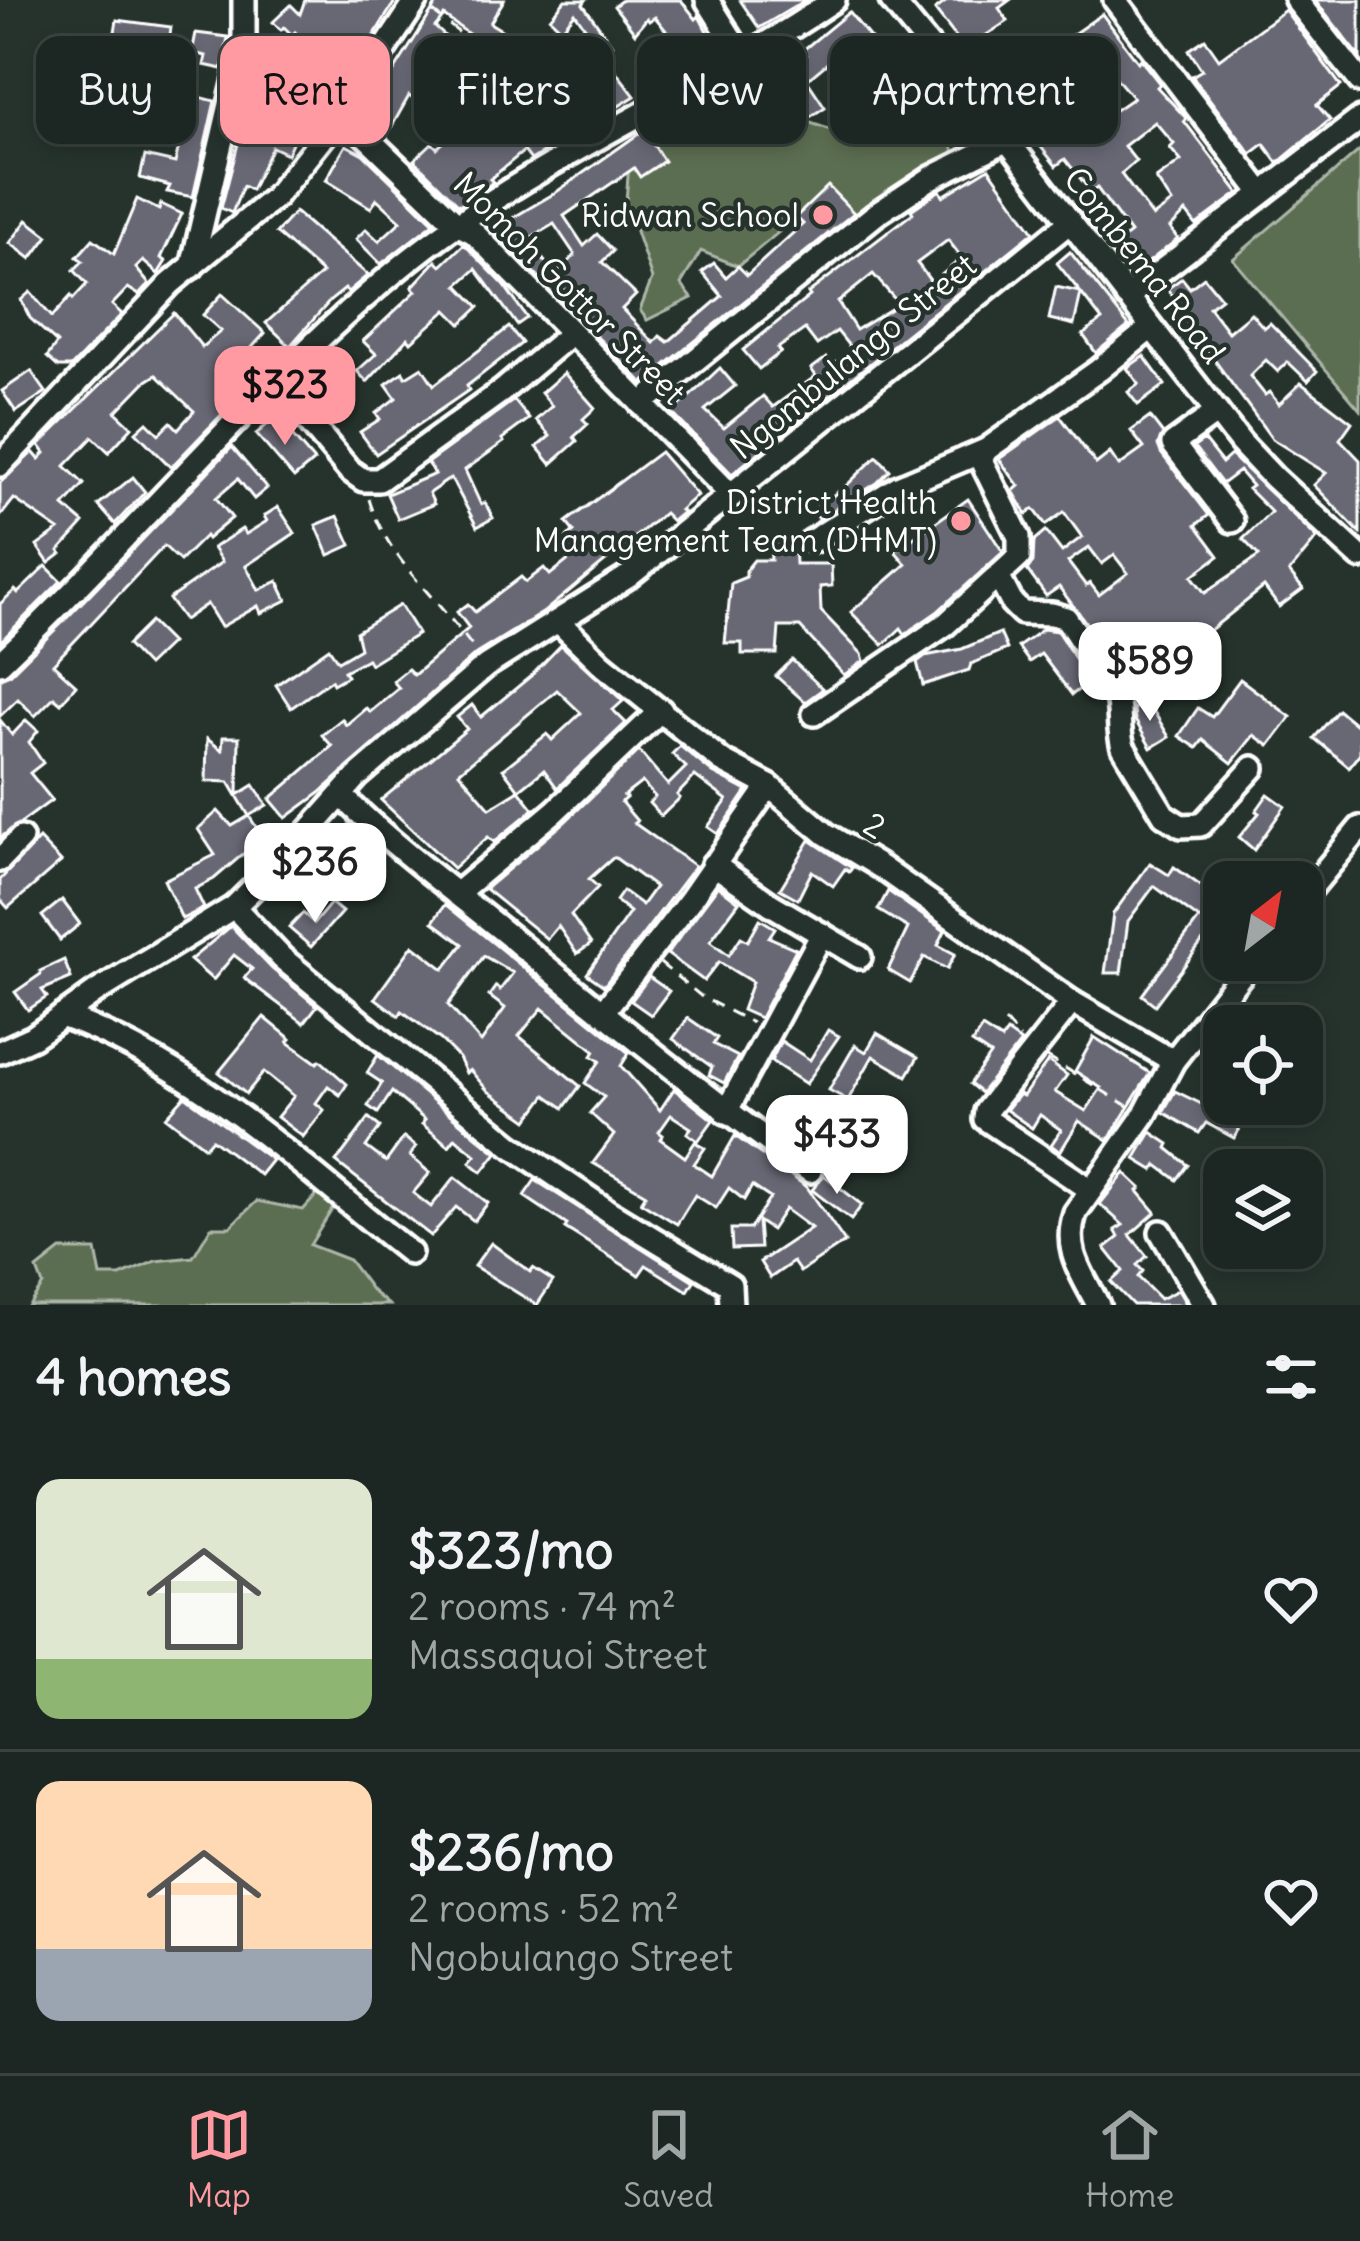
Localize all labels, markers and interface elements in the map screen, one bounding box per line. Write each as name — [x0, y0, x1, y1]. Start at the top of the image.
chip: Buy — [36, 36, 196, 144]
chip: Rent — [220, 36, 390, 144]
chip: Filters — [414, 36, 613, 144]
chip: New — [637, 36, 806, 144]
chip: Apartment — [830, 36, 1118, 144]
street label: Combema Road — [1055, 158, 1235, 372]
street label: Momoh Gottor Street — [445, 163, 695, 413]
place label: Ridwan School — [581, 194, 799, 236]
marker: Ridwan School — [810, 202, 836, 228]
street label: Ngombulango Street — [722, 244, 984, 468]
pin: $323 — [214, 346, 356, 448]
text: $323 — [241, 360, 329, 409]
place label: District Health Management Team (DHMT) — [534, 481, 937, 561]
marker: District Health Management Team (DHMT) — [948, 508, 974, 534]
pin: $589 — [1079, 622, 1221, 724]
text: $589 — [1106, 636, 1194, 685]
street label: 2 — [856, 802, 894, 848]
pin: $236 — [244, 823, 386, 925]
text: $236 — [271, 837, 359, 886]
north arrow — [1203, 861, 1323, 981]
map controls — [1203, 861, 1323, 1269]
button: locate — [1203, 1005, 1323, 1125]
pin: $433 — [766, 1095, 908, 1197]
text: $433 — [793, 1109, 881, 1158]
button: layers — [1203, 1149, 1323, 1269]
icon: filters — [1258, 1344, 1324, 1410]
text: 4 homes — [36, 1345, 231, 1409]
text: $323/mo — [408, 1518, 613, 1582]
icon: home — [132, 1527, 276, 1671]
icon: heart — [1258, 1566, 1324, 1632]
text: 2 rooms · 74 m² — [408, 1582, 676, 1631]
text: Massaquoi Street — [408, 1631, 707, 1680]
text: $236/mo — [408, 1820, 614, 1884]
icon: home — [132, 1829, 276, 1973]
icon: heart — [1258, 1868, 1324, 1934]
text: 2 rooms · 52 m² — [408, 1884, 679, 1933]
text: Ngobulango Street — [408, 1933, 733, 1982]
tab: Map — [186, 2102, 252, 2216]
tab: Saved — [623, 2102, 714, 2216]
tab: Home — [1085, 2102, 1174, 2216]

